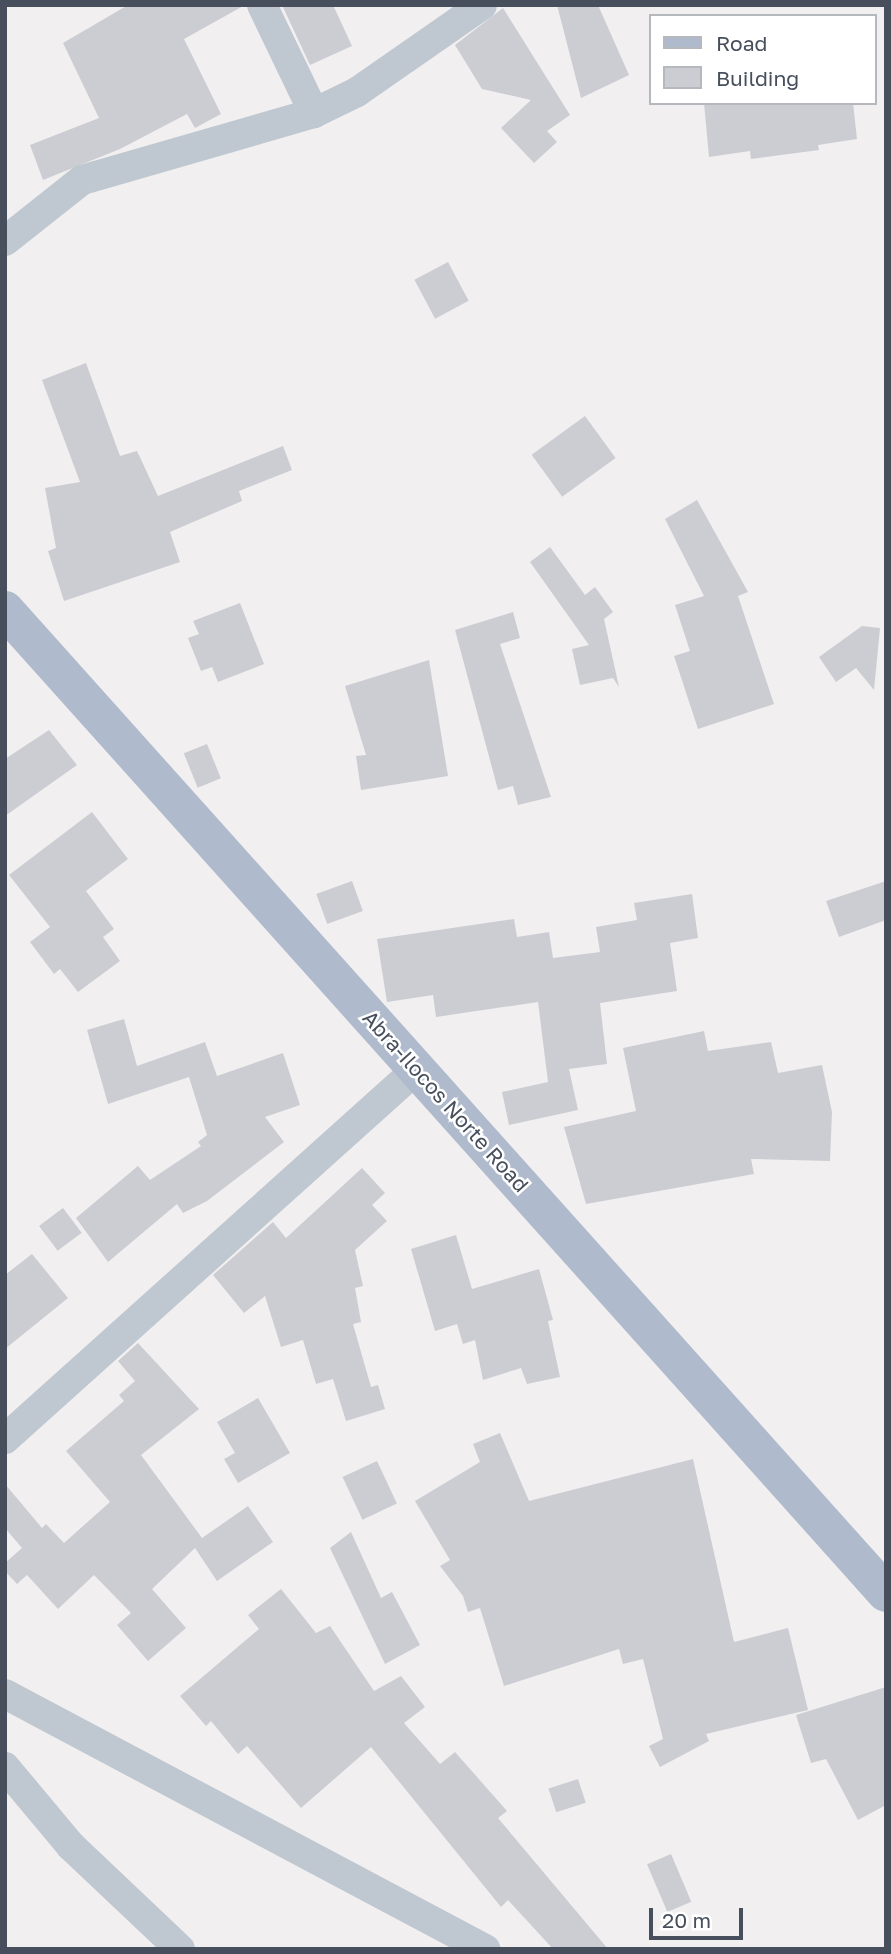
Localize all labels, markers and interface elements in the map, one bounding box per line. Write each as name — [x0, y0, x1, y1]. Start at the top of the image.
legend — [650, 14, 877, 105]
text: Road — [716, 30, 767, 56]
text: Building — [716, 65, 799, 91]
street label: Abra-Ilocos Norte Road — [358, 1005, 534, 1197]
scale bar — [653, 1895, 748, 1939]
text: 20 m — [662, 1907, 711, 1933]

